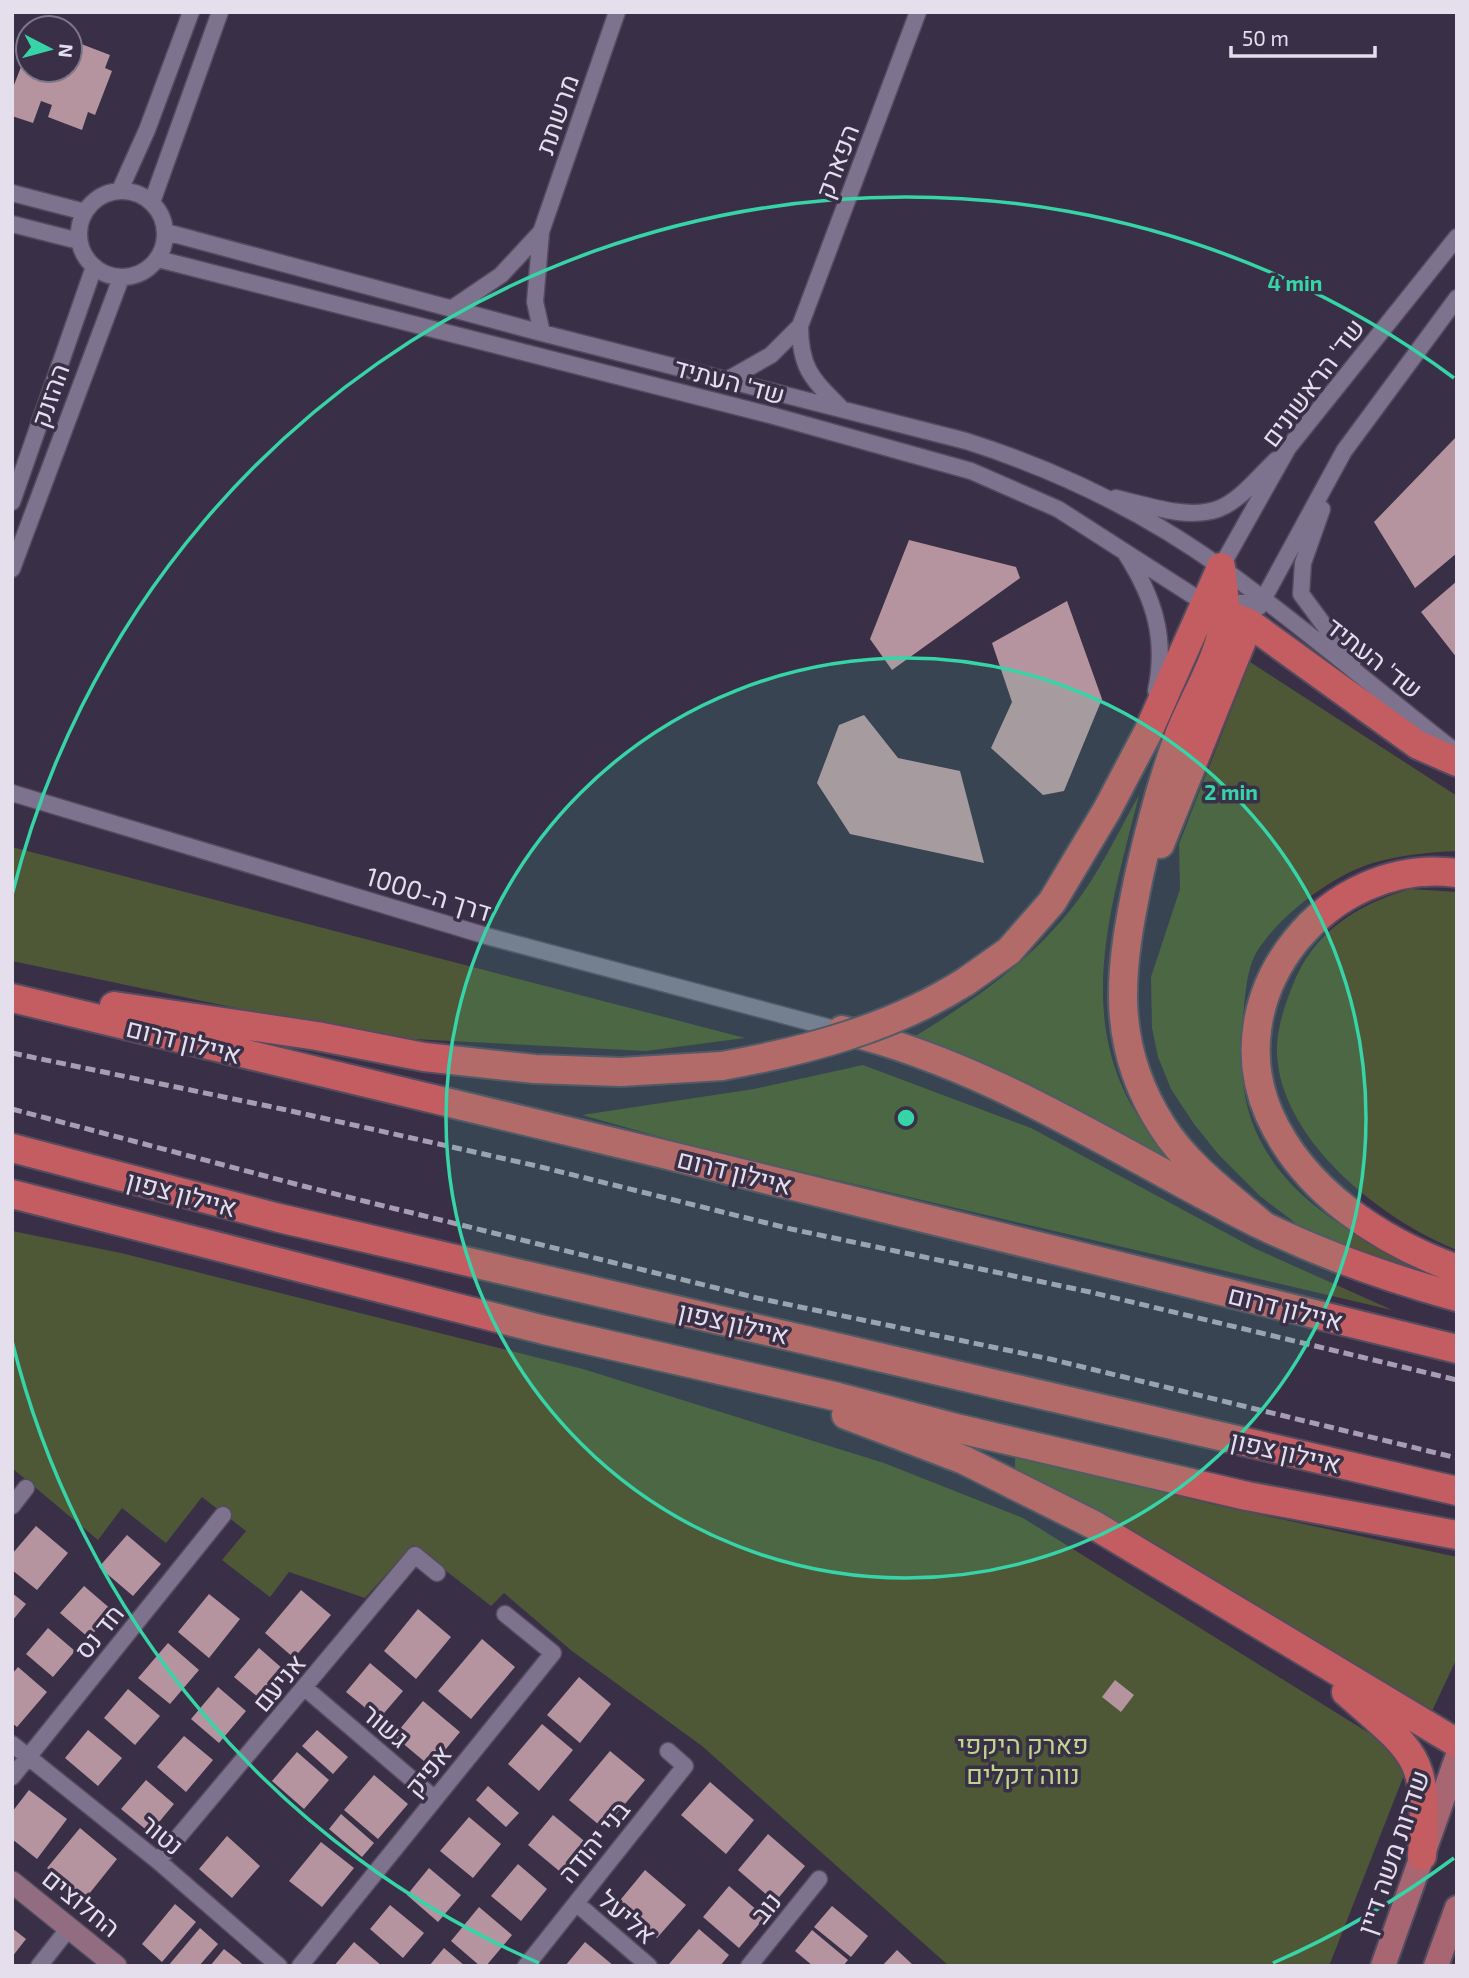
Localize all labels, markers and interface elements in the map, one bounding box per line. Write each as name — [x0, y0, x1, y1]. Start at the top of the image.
north arrow — [14, 14, 84, 84]
scale bar — [1231, 14, 1374, 58]
text: 50 m — [1242, 25, 1289, 50]
text: N — [54, 43, 79, 59]
street label: מרשתת — [528, 70, 584, 158]
street label: הפארק — [808, 119, 864, 203]
text: 4 min — [1268, 270, 1322, 295]
street label: שד' הראשונים — [1254, 312, 1370, 452]
street label: שד' העתיד — [671, 350, 789, 410]
street label: ההזנק — [23, 359, 75, 431]
street label: שד' העתיד — [1321, 610, 1429, 704]
text: 2 min — [1204, 779, 1258, 804]
street label: דרך ה-1000 — [363, 859, 495, 927]
street label: איילון דרום — [123, 1011, 245, 1069]
centre of rings — [894, 1106, 918, 1130]
street label: איילון דרום — [674, 1142, 796, 1200]
street label: איילון צפון — [124, 1163, 240, 1223]
street label: איילון דרום — [1225, 1278, 1347, 1336]
street label: איילון צפון — [676, 1294, 792, 1350]
street label: איילון צפון — [1228, 1423, 1344, 1479]
street label: חד נס — [67, 1597, 129, 1665]
street label: אניעם — [245, 1647, 311, 1717]
street label: גשור — [356, 1697, 416, 1753]
park label: פארק היקפי נווה דקלים — [957, 1728, 1089, 1789]
street label: אפיק — [397, 1738, 457, 1802]
street label: שדרות משה דיין — [1349, 1766, 1435, 1938]
street label: בני יהודה — [551, 1794, 636, 1888]
street label: נטור — [135, 1807, 191, 1861]
street label: החלוצים — [37, 1861, 127, 1943]
street label: אליעל — [593, 1883, 663, 1949]
street label: נוב — [743, 1885, 787, 1929]

